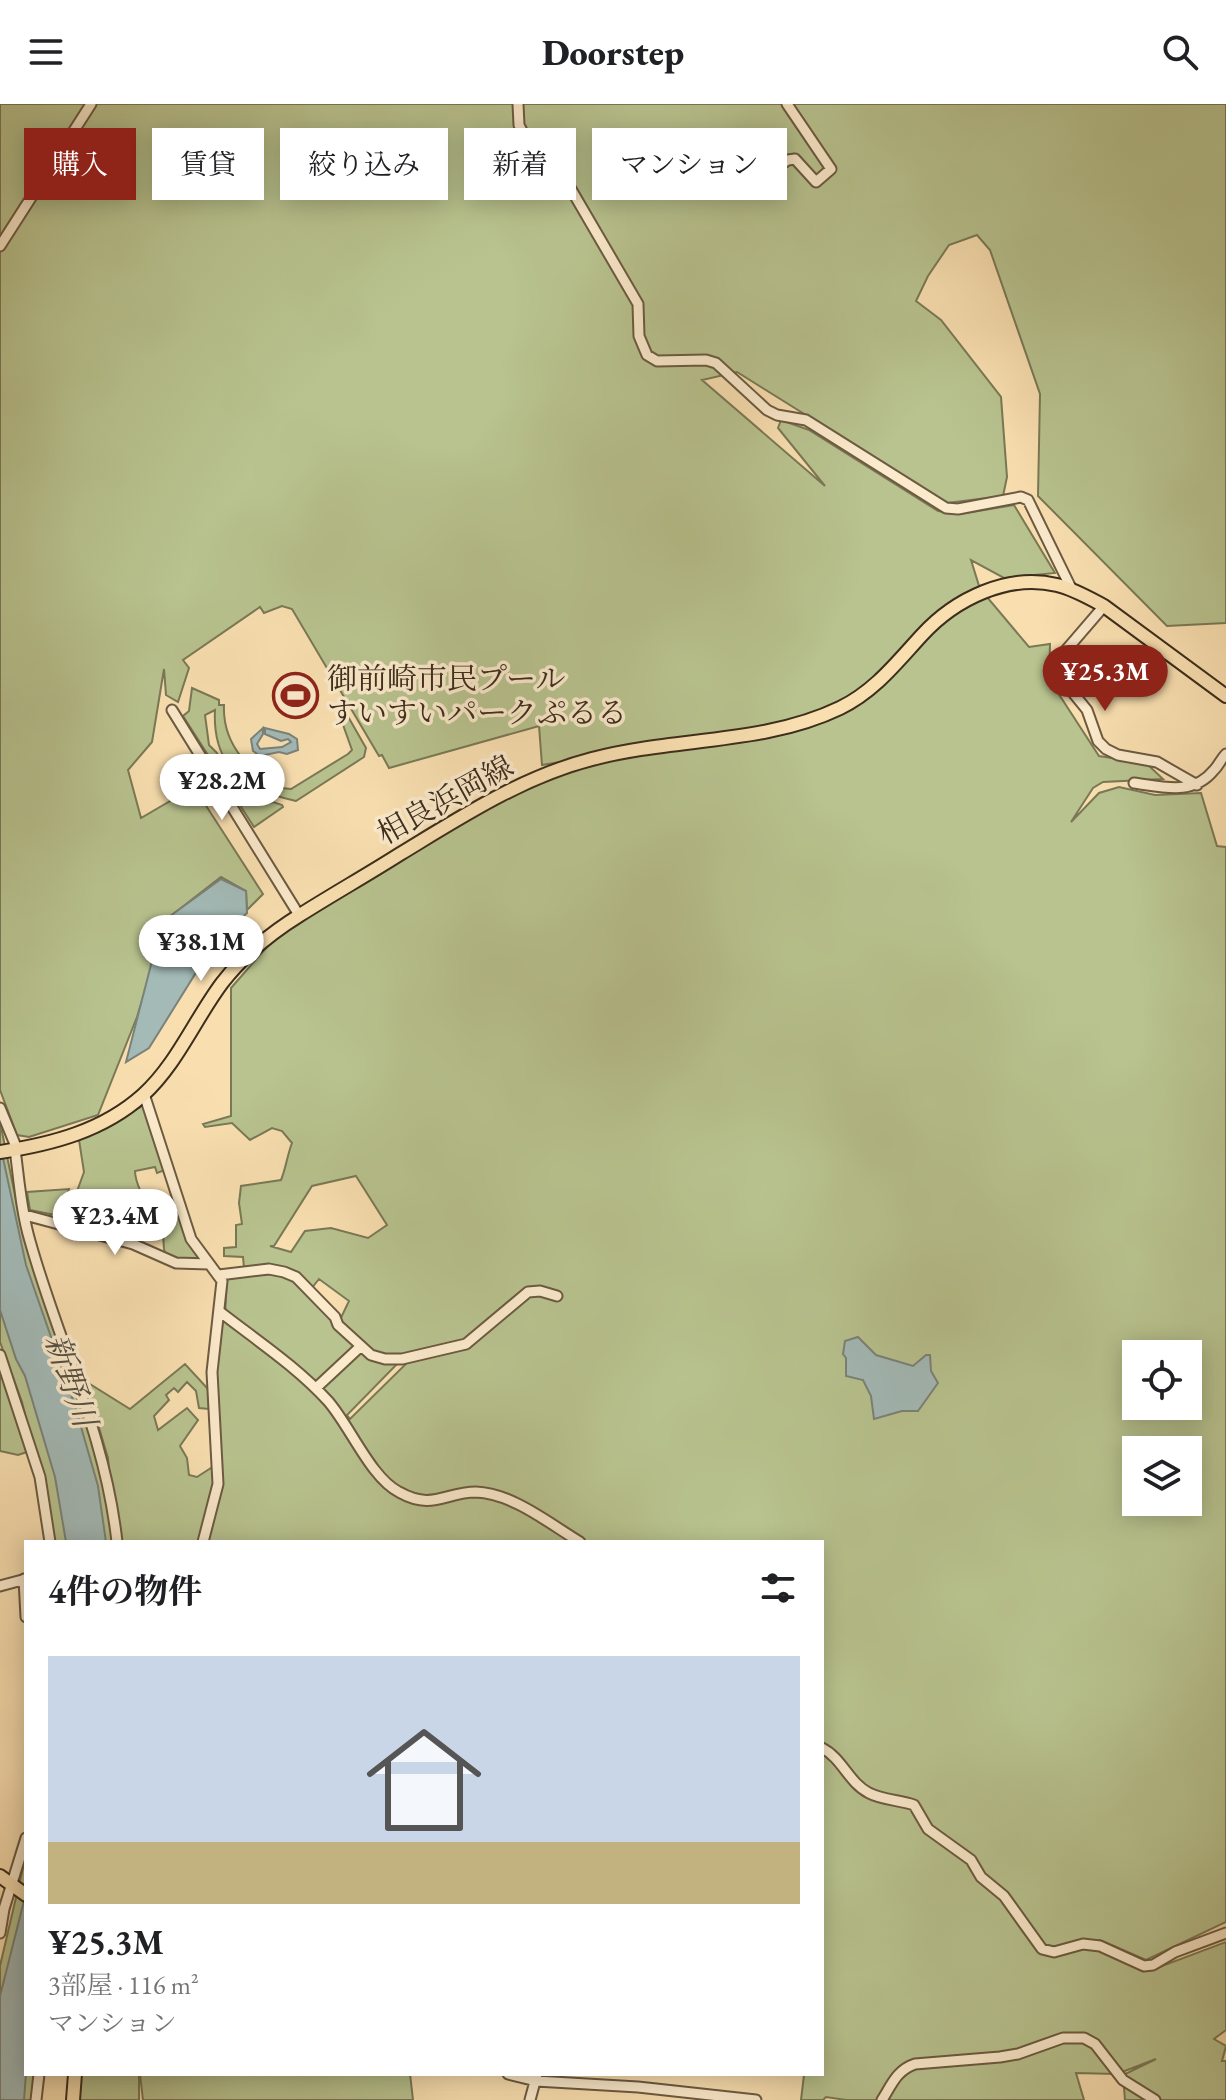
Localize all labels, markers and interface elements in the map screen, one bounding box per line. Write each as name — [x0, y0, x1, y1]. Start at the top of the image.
text: Doorstep — [542, 29, 684, 76]
icon: menu — [24, 30, 68, 74]
icon: search — [1158, 30, 1202, 74]
chip: 購入 — [24, 128, 136, 200]
chip: 賃貸 — [152, 128, 264, 200]
chip: 絞り込み — [280, 128, 448, 200]
chip: 新着 — [464, 128, 576, 200]
chip: マンション — [592, 128, 787, 200]
pin: ¥25.3M — [1040, 645, 1170, 713]
text: ¥25.3M — [1061, 654, 1149, 688]
place label: 御前崎市民プール すいすいパークぷるる — [327, 659, 627, 732]
sports icon: 御前崎市民プール すいすいパークぷるる — [272, 672, 320, 720]
street label: 相良浜岡線 — [370, 746, 520, 853]
pin: ¥28.2M — [157, 754, 287, 822]
text: ¥28.2M — [178, 763, 266, 797]
pin: ¥38.1M — [136, 915, 266, 983]
text: ¥38.1M — [157, 924, 245, 958]
pin: ¥23.4M — [50, 1189, 180, 1257]
text: ¥23.4M — [71, 1198, 159, 1232]
water label: 新野川 — [36, 1328, 107, 1435]
map controls — [1122, 1340, 1202, 1516]
button: locate — [1122, 1340, 1202, 1420]
button: layers — [1122, 1436, 1202, 1516]
icon: filters — [756, 1566, 800, 1610]
text: 4件の物件 — [48, 1569, 202, 1613]
icon: home — [352, 1708, 496, 1852]
text: ¥25.3M — [48, 1920, 164, 1964]
text: 3部屋 · 116 m² — [48, 1968, 199, 2002]
text: マンション — [48, 2006, 177, 2040]

